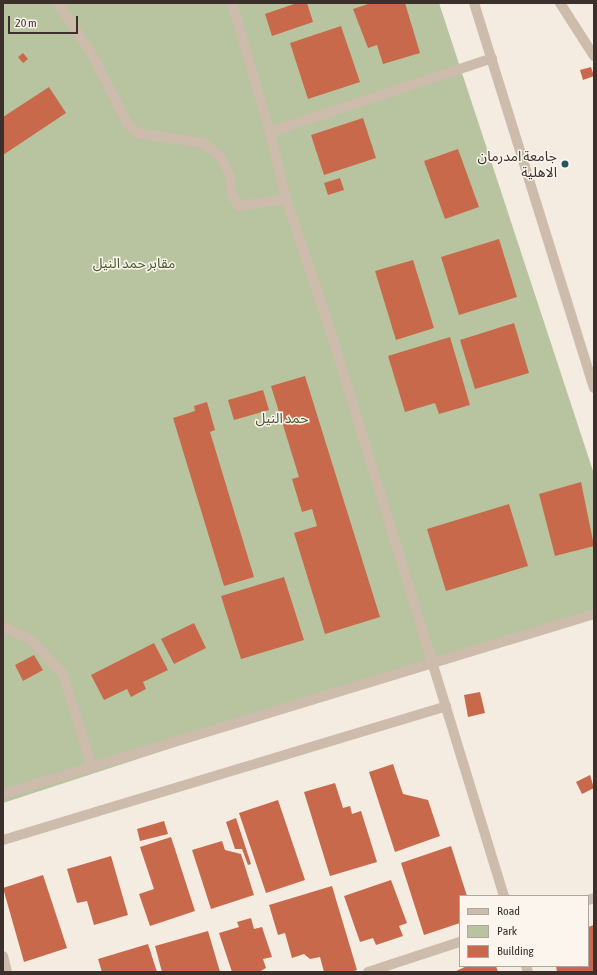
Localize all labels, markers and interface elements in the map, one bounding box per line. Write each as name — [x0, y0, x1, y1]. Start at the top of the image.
scale bar — [10, 8, 80, 34]
text: 20 m — [15, 16, 37, 30]
place label: جامعة امدرمان الاهلية — [478, 148, 557, 180]
marker: جامعة امدرمان الاهلية — [560, 159, 570, 169]
park label: مقابر حمد النيل — [93, 255, 175, 271]
park label: حمد النيل — [256, 410, 308, 426]
legend — [459, 895, 589, 967]
text: Road — [497, 904, 520, 918]
text: Park — [497, 924, 517, 938]
text: Building — [497, 944, 534, 958]

